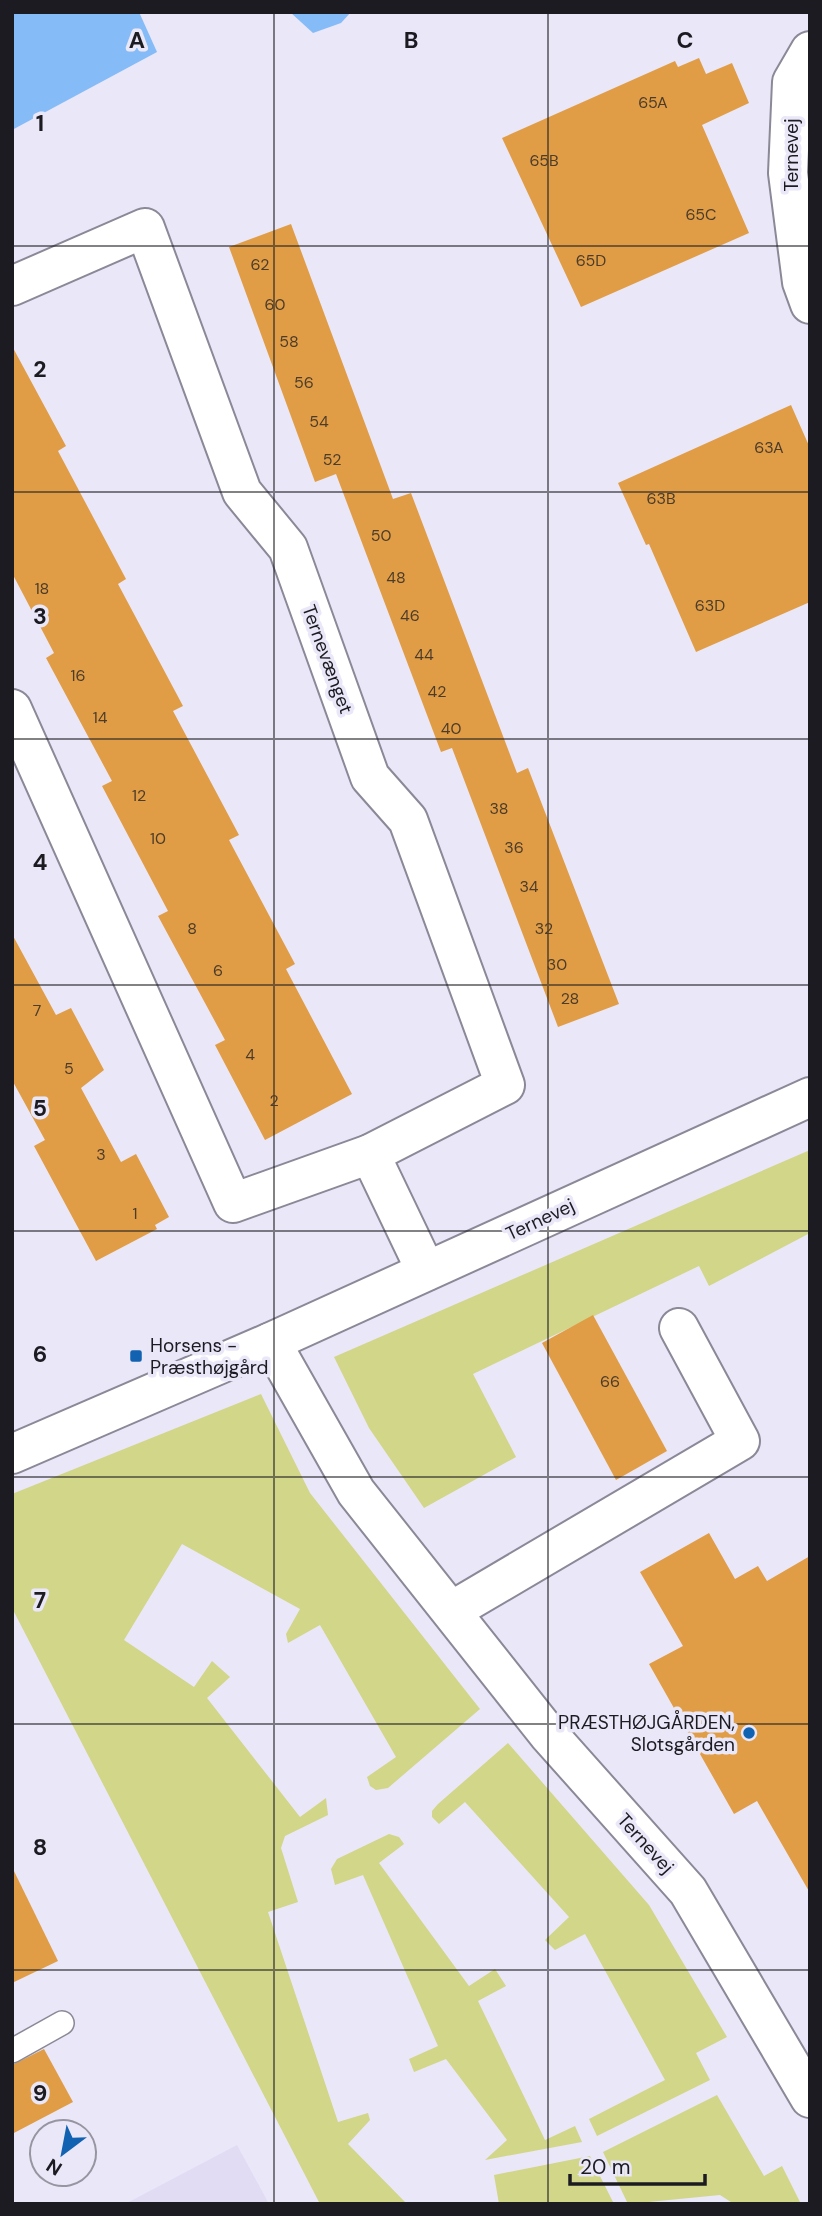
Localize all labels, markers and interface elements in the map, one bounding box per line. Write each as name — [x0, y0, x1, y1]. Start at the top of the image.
text: A — [129, 25, 145, 55]
text: B — [404, 25, 418, 55]
text: C — [677, 25, 693, 55]
house number: 65A — [638, 92, 668, 113]
text: 1 — [36, 108, 44, 138]
street label: Ternevej — [779, 118, 804, 192]
house number: 65B — [529, 150, 559, 171]
house number: 65C — [686, 204, 716, 225]
house number: 65D — [576, 250, 606, 271]
house number: 62 — [251, 254, 269, 275]
house number: 60 — [265, 294, 286, 315]
house number: 58 — [279, 331, 299, 352]
text: 2 — [33, 354, 47, 384]
house number: 56 — [294, 372, 314, 393]
house number: 54 — [309, 411, 329, 432]
house number: 63A — [754, 437, 784, 458]
house number: 52 — [323, 449, 341, 470]
house number: 63B — [646, 488, 676, 509]
house number: 50 — [371, 525, 391, 546]
house number: 48 — [386, 567, 406, 588]
house number: 18 — [35, 578, 49, 599]
house number: 63D — [695, 595, 725, 616]
text: 3 — [33, 601, 47, 631]
street label: Ternevænget — [296, 601, 359, 717]
house number: 46 — [400, 605, 420, 626]
house number: 44 — [414, 644, 434, 665]
house number: 16 — [70, 665, 86, 686]
house number: 42 — [428, 681, 446, 702]
house number: 14 — [93, 707, 108, 728]
house number: 40 — [441, 718, 461, 739]
house number: 12 — [132, 785, 146, 806]
house number: 38 — [489, 798, 509, 819]
house number: 10 — [150, 828, 166, 849]
house number: 36 — [504, 837, 524, 858]
text: 4 — [33, 847, 48, 877]
house number: 34 — [519, 876, 539, 897]
house number: 8 — [187, 918, 197, 939]
house number: 32 — [535, 918, 553, 939]
house number: 30 — [547, 954, 567, 975]
house number: 6 — [213, 960, 223, 981]
house number: 28 — [561, 988, 579, 1009]
house number: 7 — [33, 1000, 41, 1021]
house number: 4 — [245, 1044, 255, 1065]
house number: 5 — [64, 1058, 74, 1079]
house number: 2 — [269, 1090, 279, 1111]
text: 5 — [33, 1093, 47, 1123]
house number: 3 — [96, 1144, 106, 1165]
street label: Ternevej — [502, 1193, 579, 1246]
house number: 1 — [133, 1203, 138, 1224]
place label: Horsens - Præsthøjgård — [150, 1333, 268, 1380]
text: 6 — [33, 1339, 47, 1369]
marker: Horsens - Præsthøjgård — [128, 1348, 144, 1364]
house number: 66 — [600, 1371, 620, 1392]
text: 7 — [34, 1585, 46, 1615]
place label: PRÆSTHØJGÅRDEN, Slotsgården — [558, 1710, 735, 1757]
marker: PRÆSTHØJGÅRDEN, Slotsgården — [741, 1725, 757, 1741]
street label: Ternevej — [612, 1808, 679, 1879]
text: 8 — [33, 1832, 47, 1862]
text: 9 — [33, 2078, 47, 2108]
north arrow — [28, 2118, 98, 2188]
scale bar — [570, 2142, 705, 2186]
text: N — [42, 2153, 67, 2181]
text: 20 m — [580, 2153, 631, 2181]

